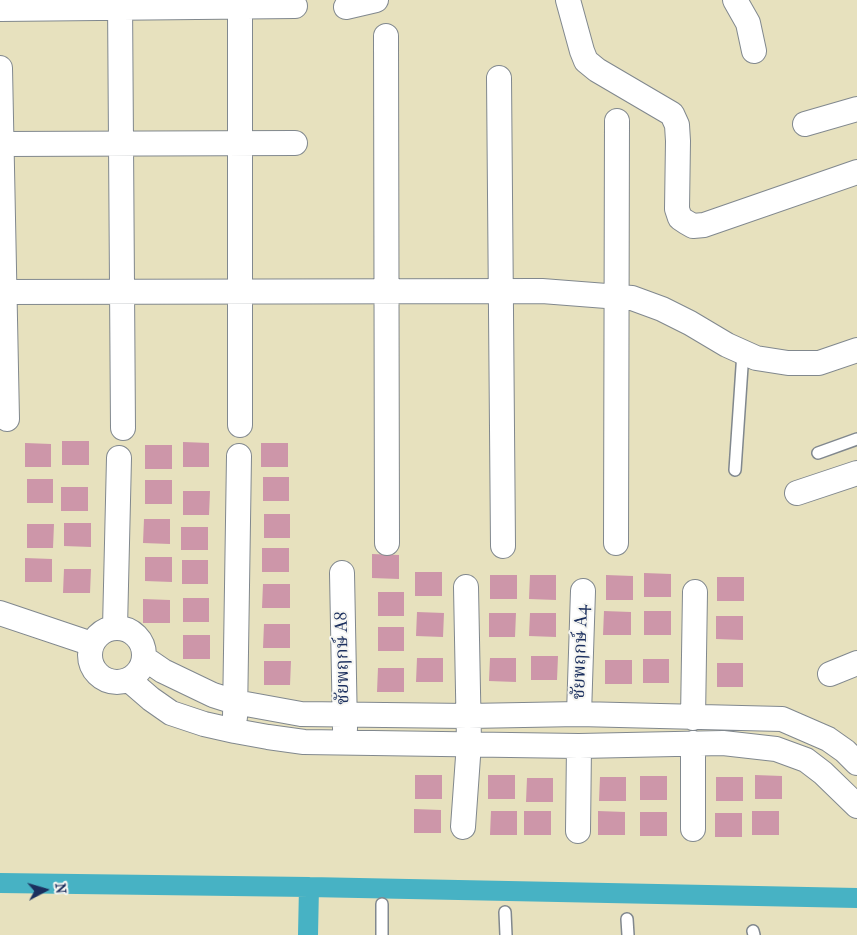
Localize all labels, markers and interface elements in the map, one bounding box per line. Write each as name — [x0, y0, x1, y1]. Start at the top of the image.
street label: ชัยพฤกษ์ A4 — [569, 604, 593, 700]
street label: ชัยพฤกษ์ A8 — [331, 611, 355, 705]
north arrow — [20, 865, 70, 915]
text: N — [51, 882, 69, 895]

